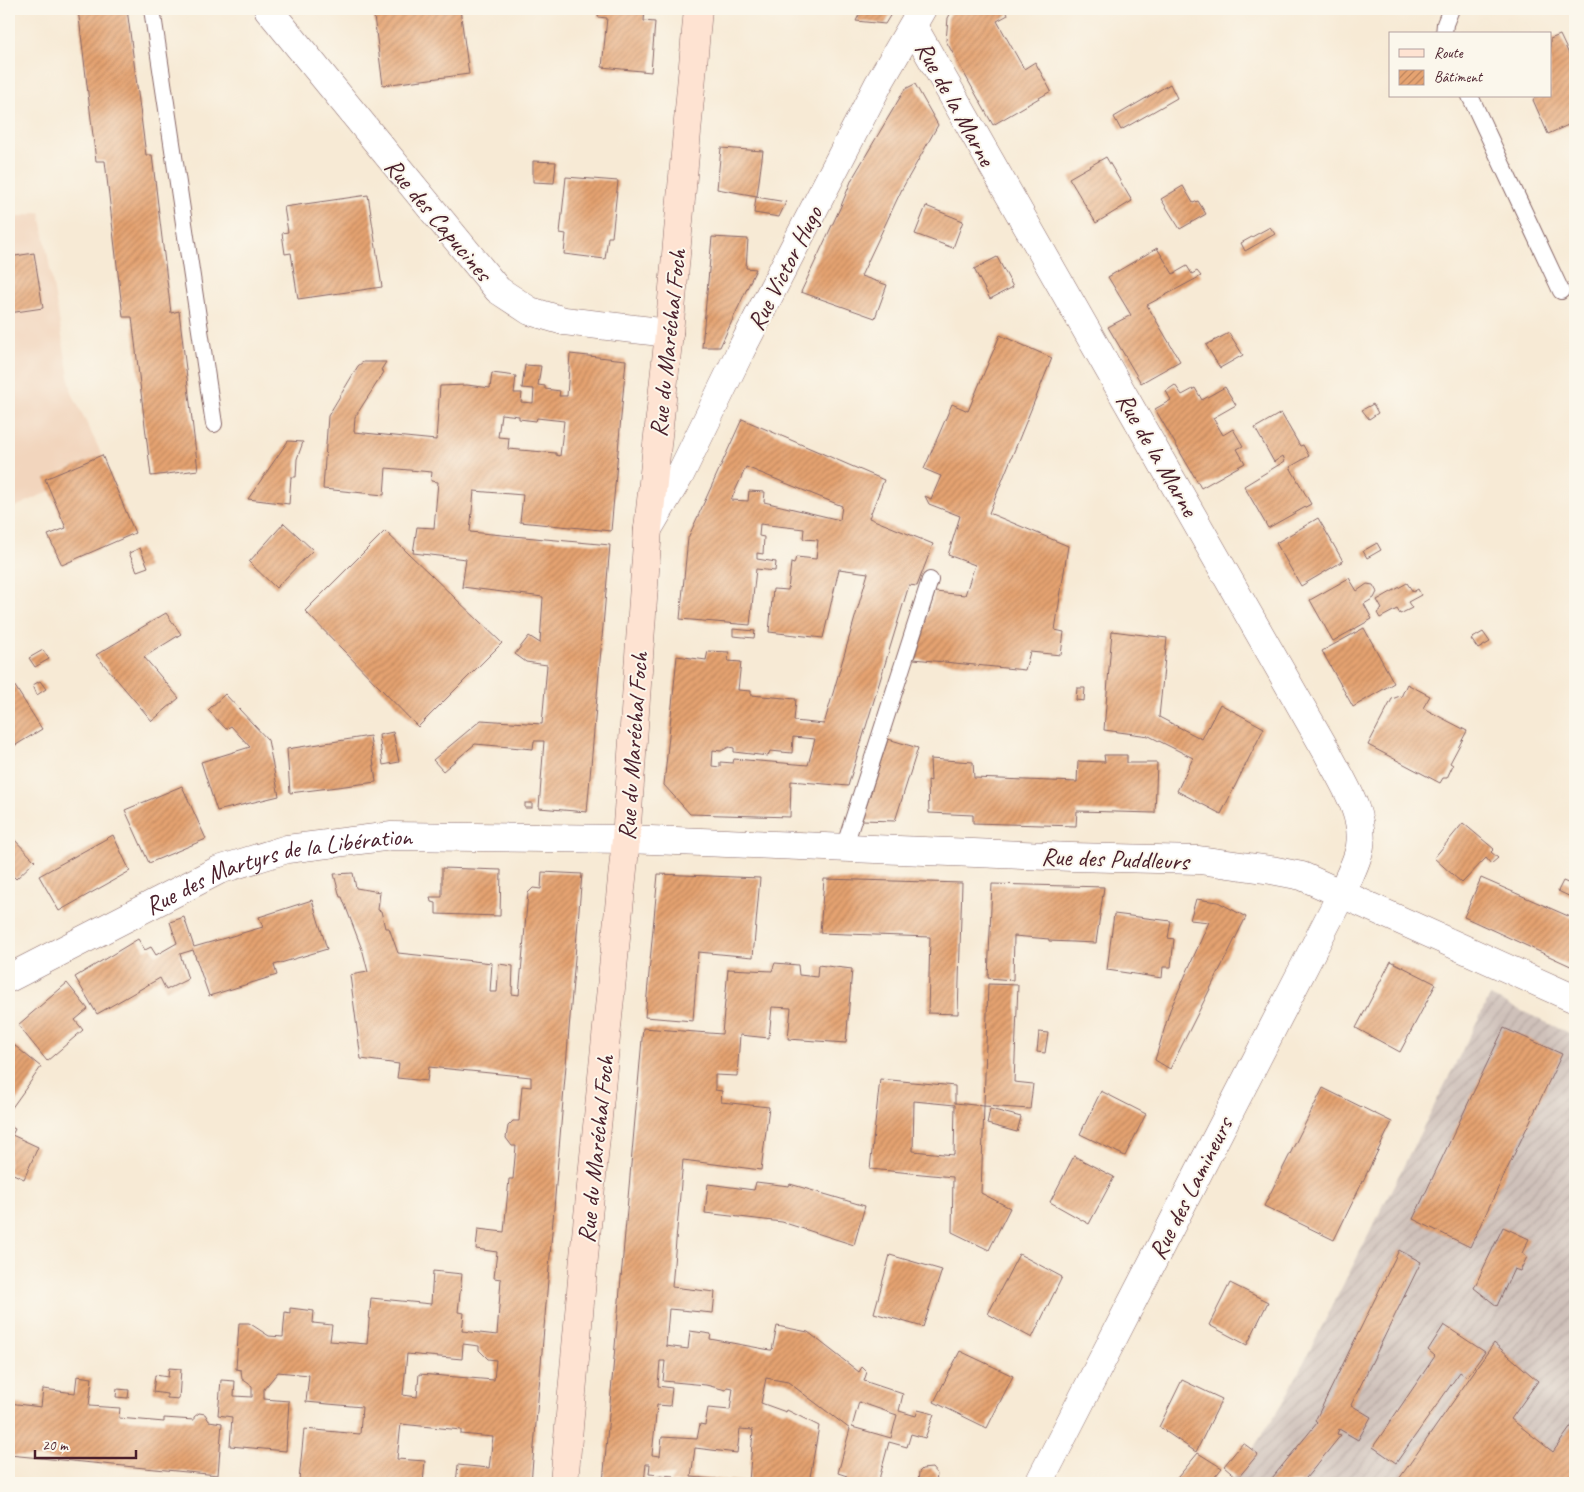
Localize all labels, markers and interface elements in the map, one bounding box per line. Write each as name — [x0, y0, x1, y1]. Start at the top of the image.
legend — [1389, 32, 1552, 98]
street label: Rue de la Marne — [908, 36, 1003, 173]
text: Route — [1434, 44, 1464, 63]
text: Bâtiment — [1434, 68, 1484, 87]
street label: Rue des Capucines — [377, 151, 501, 290]
street label: Rue Victor Hugo — [740, 200, 830, 336]
street label: Rue du Maréchal Foch — [642, 246, 694, 439]
street label: Rue de la Marne — [1109, 387, 1206, 524]
street label: Rue du Maréchal Foch — [610, 649, 656, 841]
street label: Rue des Martyrs de la Libération — [140, 821, 414, 922]
street label: Rue des Puddleurs — [1041, 840, 1192, 878]
street label: Rue du Maréchal Foch — [570, 1052, 622, 1245]
street label: Rue des Lamineurs — [1141, 1110, 1241, 1265]
scale bar — [35, 1427, 136, 1459]
text: 20 m — [42, 1436, 69, 1455]

